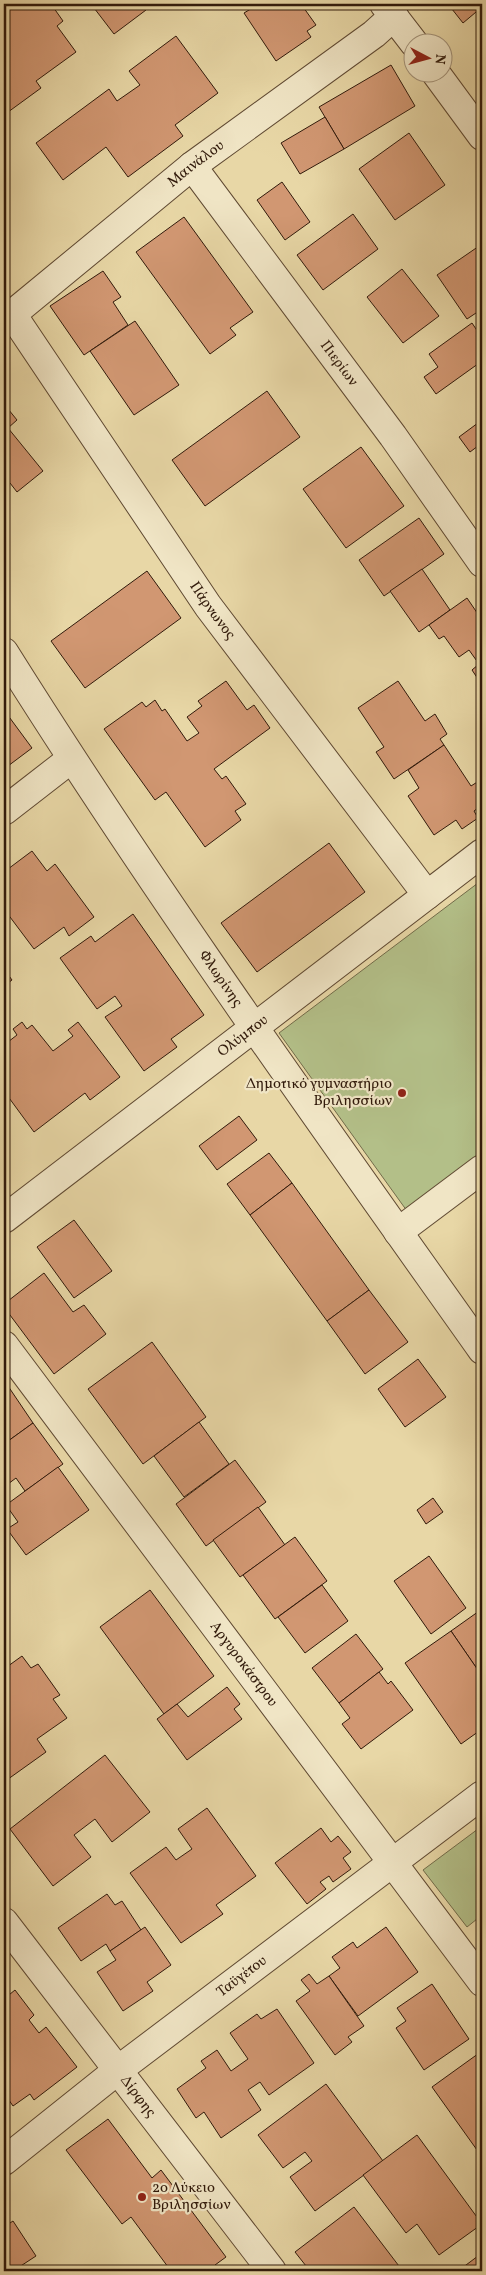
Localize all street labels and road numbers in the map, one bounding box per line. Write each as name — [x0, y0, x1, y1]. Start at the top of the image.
street label: Μαινάλου — [163, 135, 229, 193]
street label: Πιερίων — [315, 336, 363, 391]
street label: Πάρνωνος — [184, 578, 241, 644]
street label: Φλωρίνης — [193, 946, 248, 1012]
street label: Ολύμπου — [213, 1010, 273, 1062]
street label: Αργυροκάστρου — [204, 1617, 282, 1711]
street label: Ταϋγέτου — [212, 1951, 271, 2002]
street label: Δίρφης — [115, 2071, 161, 2122]

